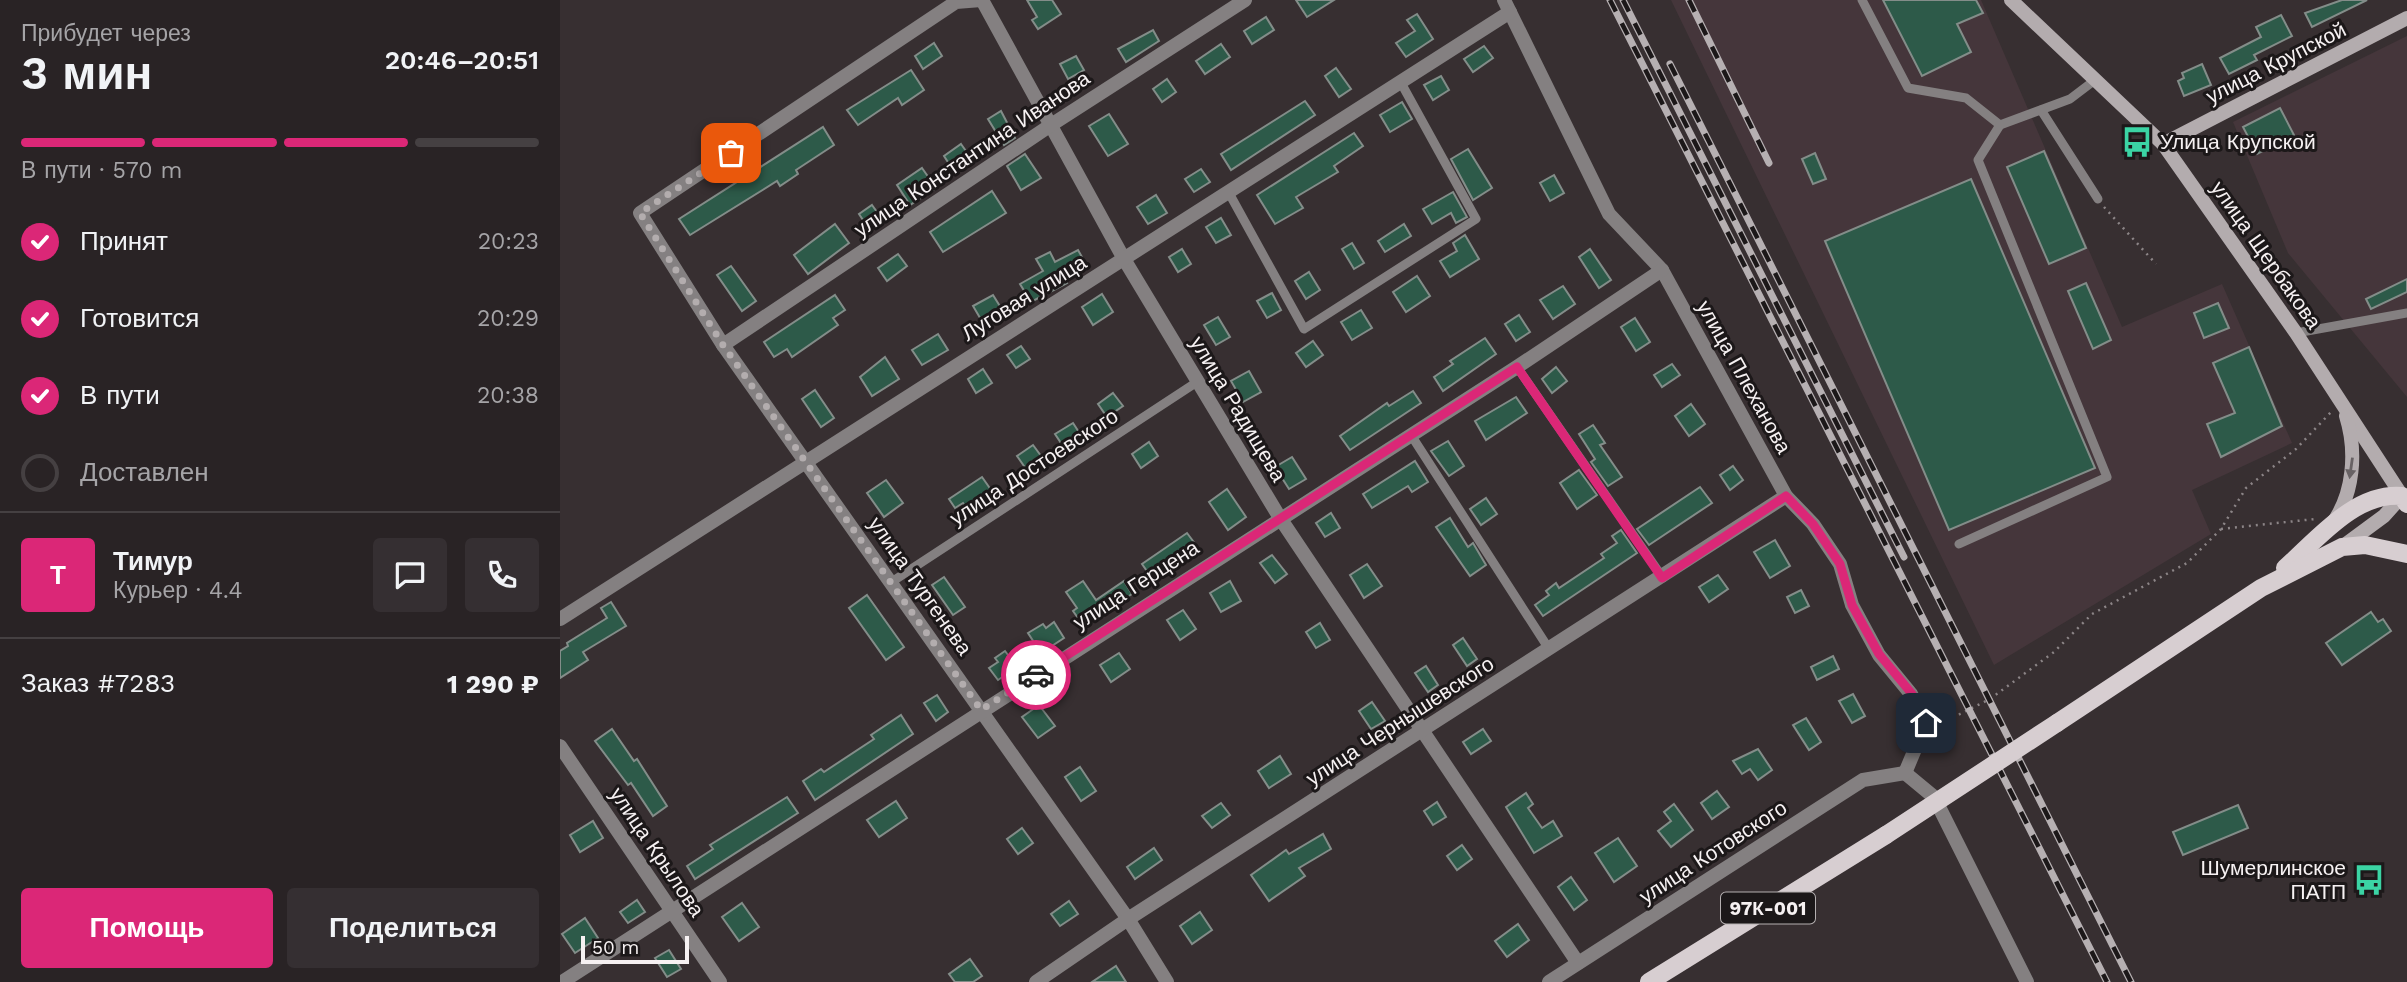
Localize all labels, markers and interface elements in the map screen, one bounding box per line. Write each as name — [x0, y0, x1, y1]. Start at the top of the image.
street label: улица Крупской — [2202, 17, 2350, 109]
text: Прибудет через — [21, 20, 191, 47]
text: 20:46–20:51 — [385, 45, 539, 75]
text: 3 мин — [21, 46, 152, 100]
street label: улица Константина Иванова — [849, 65, 1095, 242]
pin — [701, 123, 761, 183]
bus stop icon: Улица Крупской — [2120, 125, 2154, 159]
place label: Улица Крупской — [2160, 129, 2316, 154]
icon: bag — [712, 134, 750, 172]
text: В пути · 570 m — [21, 157, 182, 184]
street label: улица Щербакова — [2206, 176, 2327, 334]
icon: check — [21, 223, 59, 261]
text: Принят — [80, 226, 168, 256]
text: 20:23 — [478, 228, 539, 255]
street label: Луговая улица — [957, 249, 1091, 346]
street label: улица Плеханова — [1692, 296, 1797, 458]
icon: check — [21, 300, 59, 338]
text: Готовится — [80, 303, 199, 333]
text: 20:29 — [477, 305, 539, 332]
street label: улица Радищева — [1185, 332, 1292, 486]
icon: check — [21, 377, 59, 415]
text: В пути — [80, 380, 160, 410]
text: 20:38 — [477, 382, 539, 409]
street label: улица Достоевского — [945, 403, 1123, 530]
text: Доставлен — [80, 457, 209, 487]
one-way arrow — [2345, 457, 2356, 479]
street label: улица Тургенева — [863, 512, 978, 660]
street label: улица Герцена — [1068, 534, 1204, 635]
button: chat — [373, 538, 447, 612]
button: phone — [465, 538, 539, 612]
text: Тимур — [113, 546, 193, 576]
text: Т — [50, 560, 66, 590]
text: Курьер · 4.4 — [113, 577, 243, 604]
courier — [1001, 640, 1071, 710]
street label: улица Чернышевского — [1301, 650, 1498, 791]
icon: car — [1017, 656, 1055, 694]
text: Заказ #7283 — [21, 668, 175, 698]
text: 1 290 ₽ — [447, 669, 539, 699]
pin — [1896, 693, 1956, 753]
icon: home — [1907, 704, 1945, 742]
street label: улица Крылова — [605, 782, 710, 921]
street label: улица Котовского — [1634, 795, 1791, 909]
place label: Шумерлинское ПАТП — [2201, 855, 2346, 904]
bus stop icon: Шумерлинское ПАТП — [2352, 863, 2386, 897]
button: Помощь — [21, 888, 273, 968]
button: Поделиться — [287, 888, 539, 968]
road number: 97К-001 — [1721, 893, 1815, 924]
scale bar — [581, 933, 690, 965]
text: 50 m — [592, 936, 639, 959]

